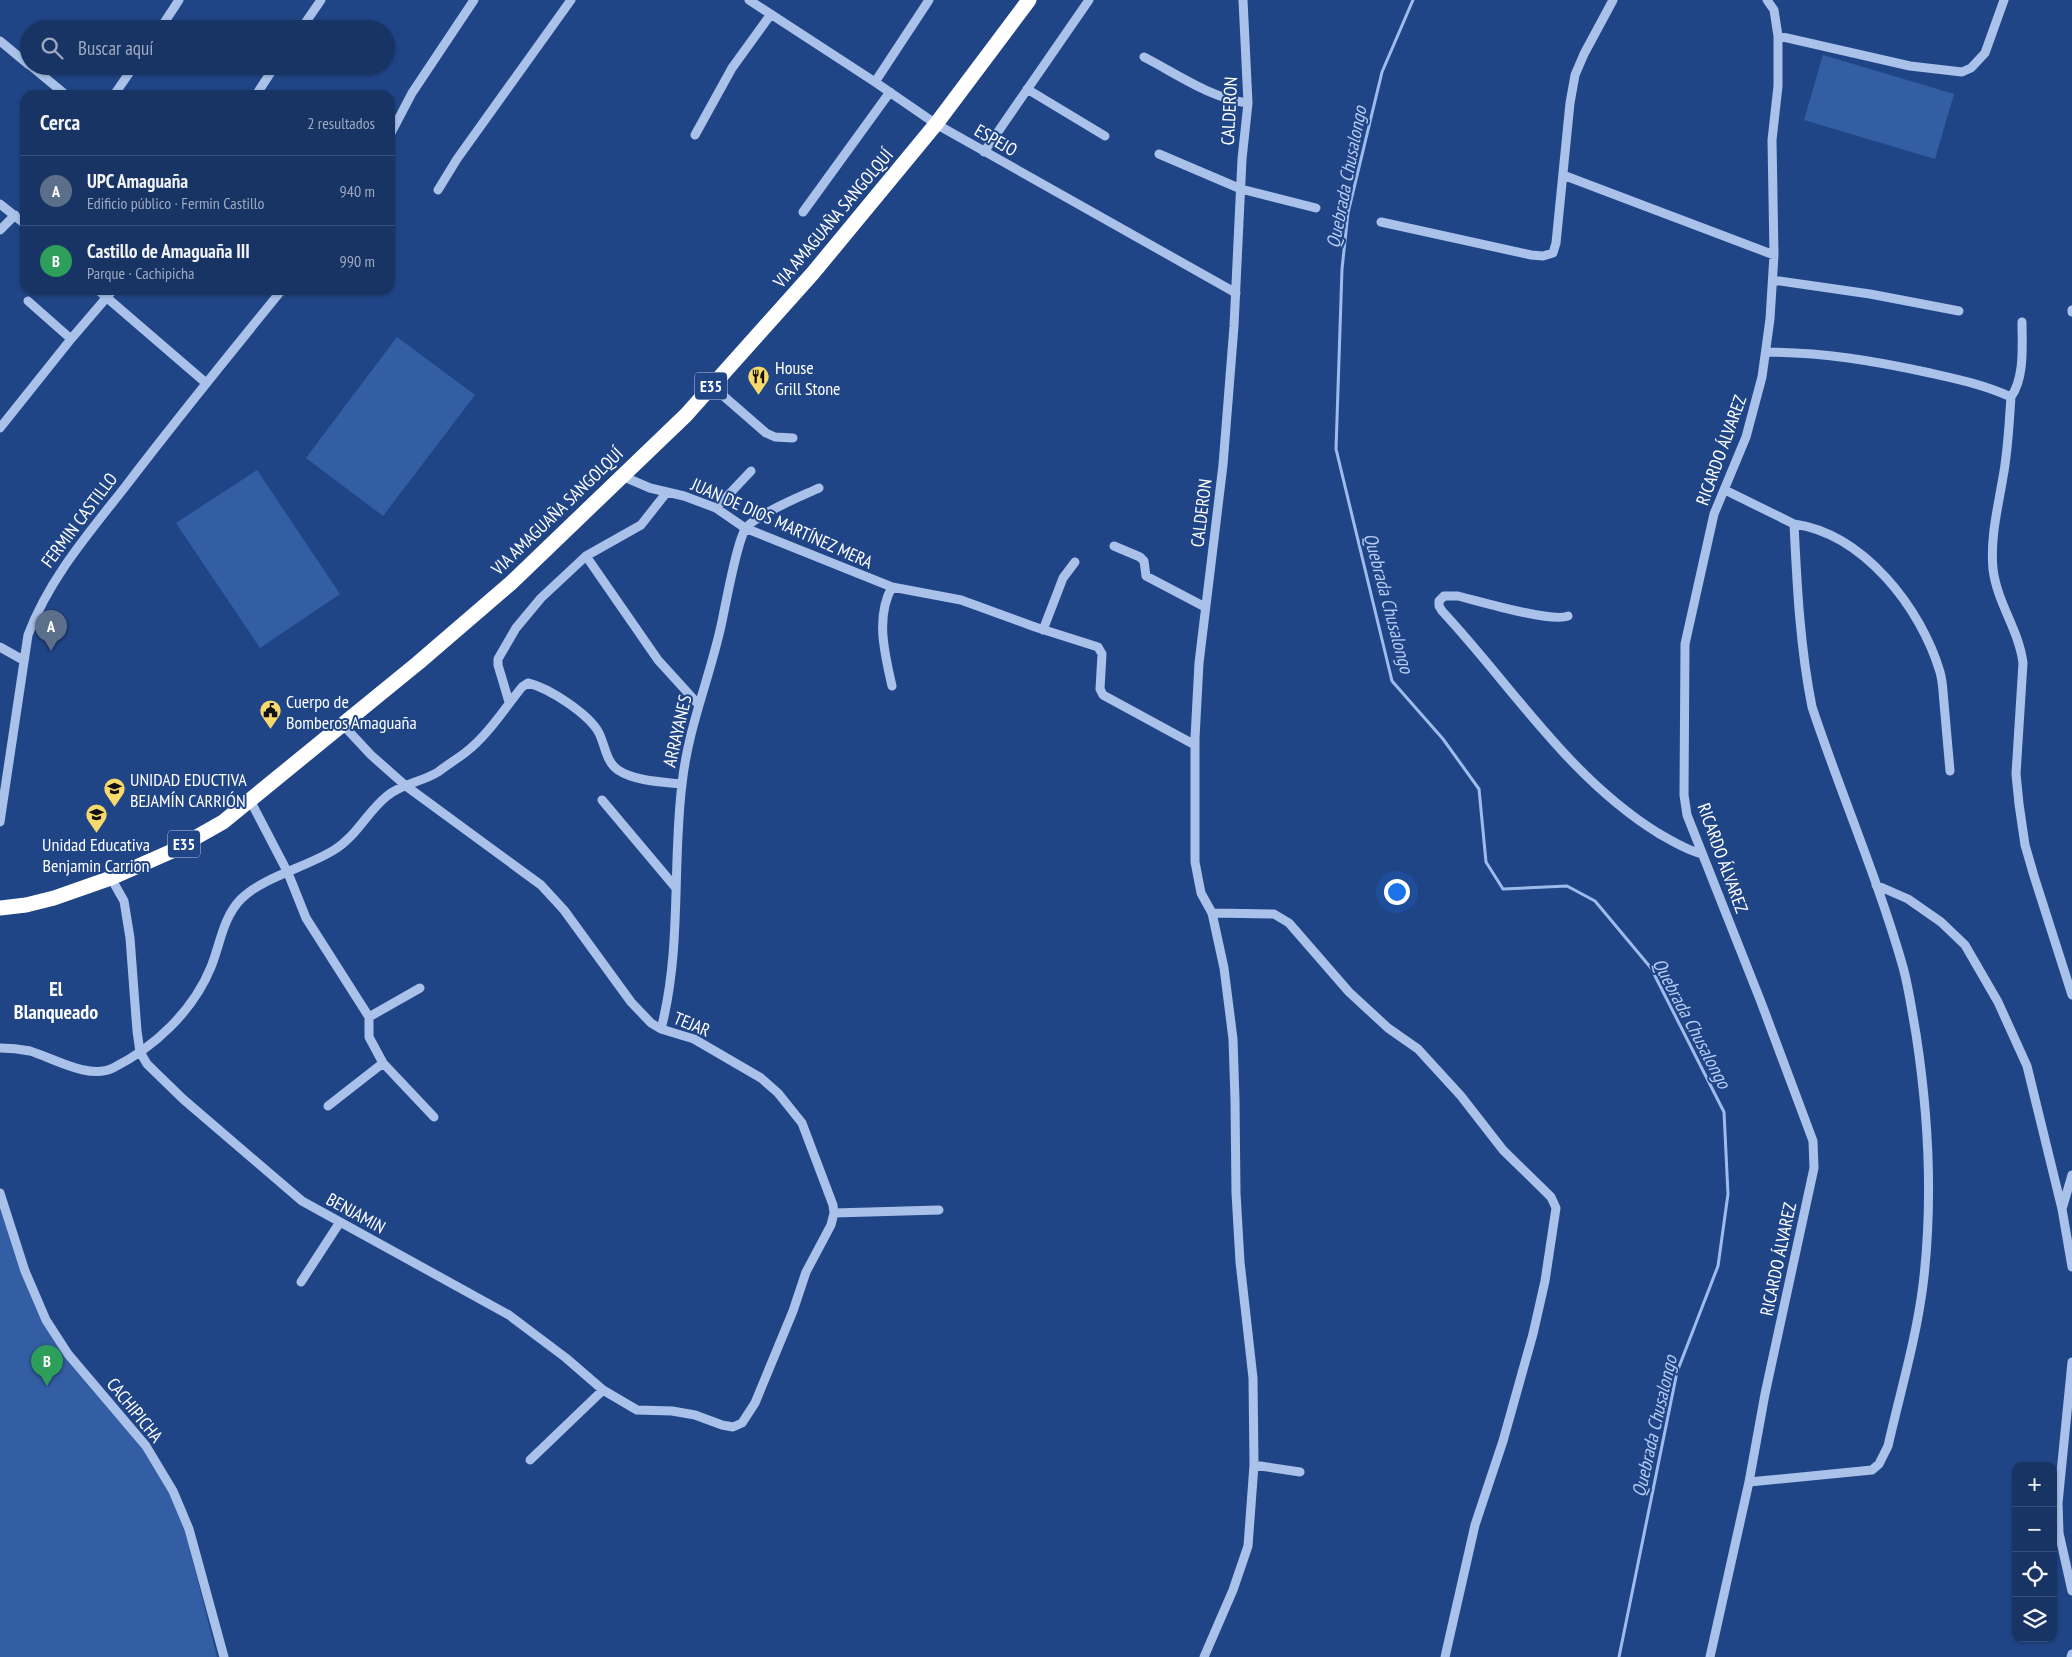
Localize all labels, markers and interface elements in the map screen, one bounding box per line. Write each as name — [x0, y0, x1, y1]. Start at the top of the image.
search box — [20, 20, 395, 75]
icon: search — [38, 34, 66, 62]
text: Buscar aquí — [78, 36, 153, 60]
street label: CALDERON — [1216, 76, 1242, 146]
water label: Quebrada Chusalongo — [1320, 102, 1372, 250]
text: Cerca — [40, 109, 80, 136]
text: 2 resultados — [307, 113, 375, 133]
street label: ESPEJO — [971, 119, 1022, 161]
street label: VIA AMAGUAÑA SANGOLQUÍ — [767, 143, 898, 293]
text: UPC Amaguaña — [87, 169, 188, 193]
text: A — [52, 181, 60, 201]
text: 940 m — [340, 181, 375, 201]
text: Edificio público · Fermin Castillo — [87, 193, 264, 213]
text: Castillo de Amaguaña III — [87, 239, 250, 263]
text: B — [52, 251, 60, 271]
text: 990 m — [340, 251, 375, 271]
text: Parque · Cachipicha — [87, 263, 195, 283]
place label: House Grill Stone — [775, 356, 841, 400]
restaurant icon: House Grill Stone — [747, 365, 771, 396]
road number: E35 — [695, 372, 727, 400]
street label: RICARDO ÁLVAREZ — [1690, 392, 1752, 508]
street label: VIA AMAGUAÑA SANGOLQUÍ — [485, 442, 628, 581]
street label: FERMIN CASTILLO — [36, 468, 122, 572]
street label: JUAN DE DIOS MARTÍNEZ MERA — [687, 472, 877, 574]
street label: CALDERON — [1185, 478, 1217, 548]
water label: Quebrada Chusalongo — [1359, 530, 1420, 677]
pin: A — [35, 610, 67, 651]
place label: Cuerpo de Bomberos Amaguaña — [286, 690, 417, 734]
street label: ARRAYANES — [658, 692, 697, 769]
public building icon: Cuerpo de Bomberos Amaguaña — [258, 699, 282, 730]
place label: UNIDAD EDUCTIVA BEJAMÍN CARRIÓN — [130, 768, 247, 812]
school or university icon: UNIDAD EDUCTIVA BEJAMÍN CARRIÓN — [102, 777, 126, 808]
street label: RICARDO ÁLVAREZ — [1692, 800, 1754, 916]
school or university icon: Unidad Educativa Benjamin Carrion — [84, 802, 108, 833]
road number: E35 — [168, 831, 200, 858]
place label: Unidad Educativa Benjamin Carrion — [42, 833, 150, 877]
your location — [1384, 879, 1410, 905]
water label: Quebrada Chusalongo — [1648, 954, 1737, 1094]
district label: El Blanqueado — [14, 976, 98, 1025]
street label: TEJAR — [670, 1006, 714, 1042]
street label: BENJAMIN — [322, 1187, 390, 1239]
street label: RICARDO ÁLVAREZ — [1755, 1200, 1801, 1318]
pin: B — [31, 1345, 63, 1386]
water label: Quebrada Chusalongo — [1626, 1351, 1682, 1499]
street label: CACHIPICHA — [102, 1373, 168, 1447]
map controls — [2012, 1462, 2057, 1642]
button: + — [2012, 1462, 2057, 1507]
button: − — [2012, 1507, 2057, 1552]
button: locate — [2012, 1552, 2057, 1597]
button: layers — [2012, 1597, 2057, 1642]

